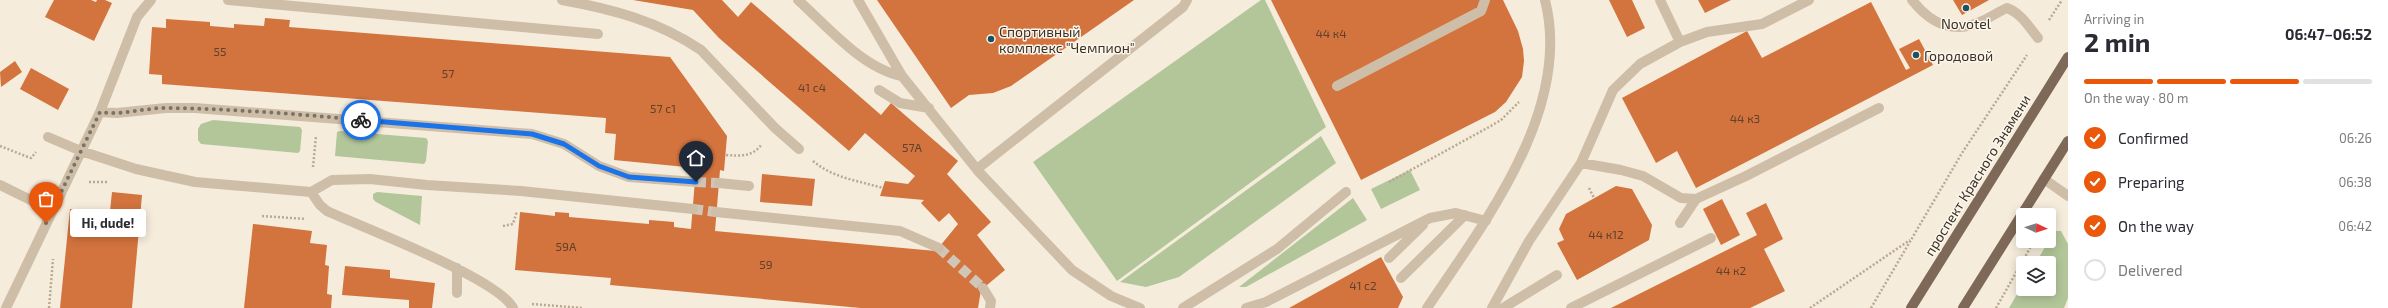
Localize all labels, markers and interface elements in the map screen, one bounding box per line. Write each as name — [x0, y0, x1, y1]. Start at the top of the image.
marker: Novotel — [1961, 3, 1971, 13]
text: Arriving in — [2084, 11, 2144, 27]
place label: Novotel — [1941, 15, 1992, 32]
place label: Спортивный комплекс "Чемпион" — [999, 23, 1135, 56]
text: 06:47–06:52 — [2285, 25, 2372, 43]
house number: 44 к4 — [1315, 26, 1347, 40]
text: 2 min — [2084, 26, 2150, 57]
marker: Спортивный комплекс "Чемпион" — [986, 34, 996, 44]
house number: 55 — [214, 44, 226, 58]
place label: Городовой — [1924, 47, 1993, 64]
marker: Городовой — [1911, 50, 1921, 60]
house number: 57 — [442, 66, 454, 80]
house number: 41 с4 — [798, 80, 826, 94]
text: On the way · 80 m — [2084, 90, 2188, 106]
street label: проспект Красного Знамени — [1920, 91, 2034, 259]
courier — [341, 100, 381, 140]
house number: 57 с1 — [650, 101, 676, 115]
icon: bike — [350, 109, 372, 131]
house number: 44 к3 — [1730, 111, 1760, 125]
icon: check — [2084, 127, 2106, 149]
text: Confirmed — [2118, 129, 2189, 147]
text: 06:26 — [2339, 130, 2372, 146]
house number: 57А — [902, 140, 923, 154]
pin — [679, 141, 713, 182]
icon: home — [685, 147, 707, 169]
icon: check — [2084, 171, 2106, 193]
text: Preparing — [2118, 173, 2184, 191]
text: 06:38 — [2339, 174, 2372, 190]
pin — [29, 182, 63, 223]
icon: bag — [35, 188, 57, 210]
north arrow — [2016, 208, 2056, 248]
map controls — [2016, 208, 2056, 296]
callout: Hi, dude! — [70, 209, 146, 237]
text: Hi, dude! — [81, 215, 135, 231]
icon: check — [2084, 215, 2106, 237]
text: On the way — [2118, 217, 2194, 235]
text: 06:42 — [2338, 218, 2372, 234]
house number: 44 к12 — [1588, 227, 1624, 241]
house number: 59А — [556, 239, 577, 253]
button: layers — [2016, 256, 2056, 296]
house number: 59 — [759, 257, 773, 271]
text: Delivered — [2118, 261, 2183, 279]
house number: 44 к2 — [1716, 263, 1747, 277]
house number: 41 с2 — [1349, 278, 1377, 292]

